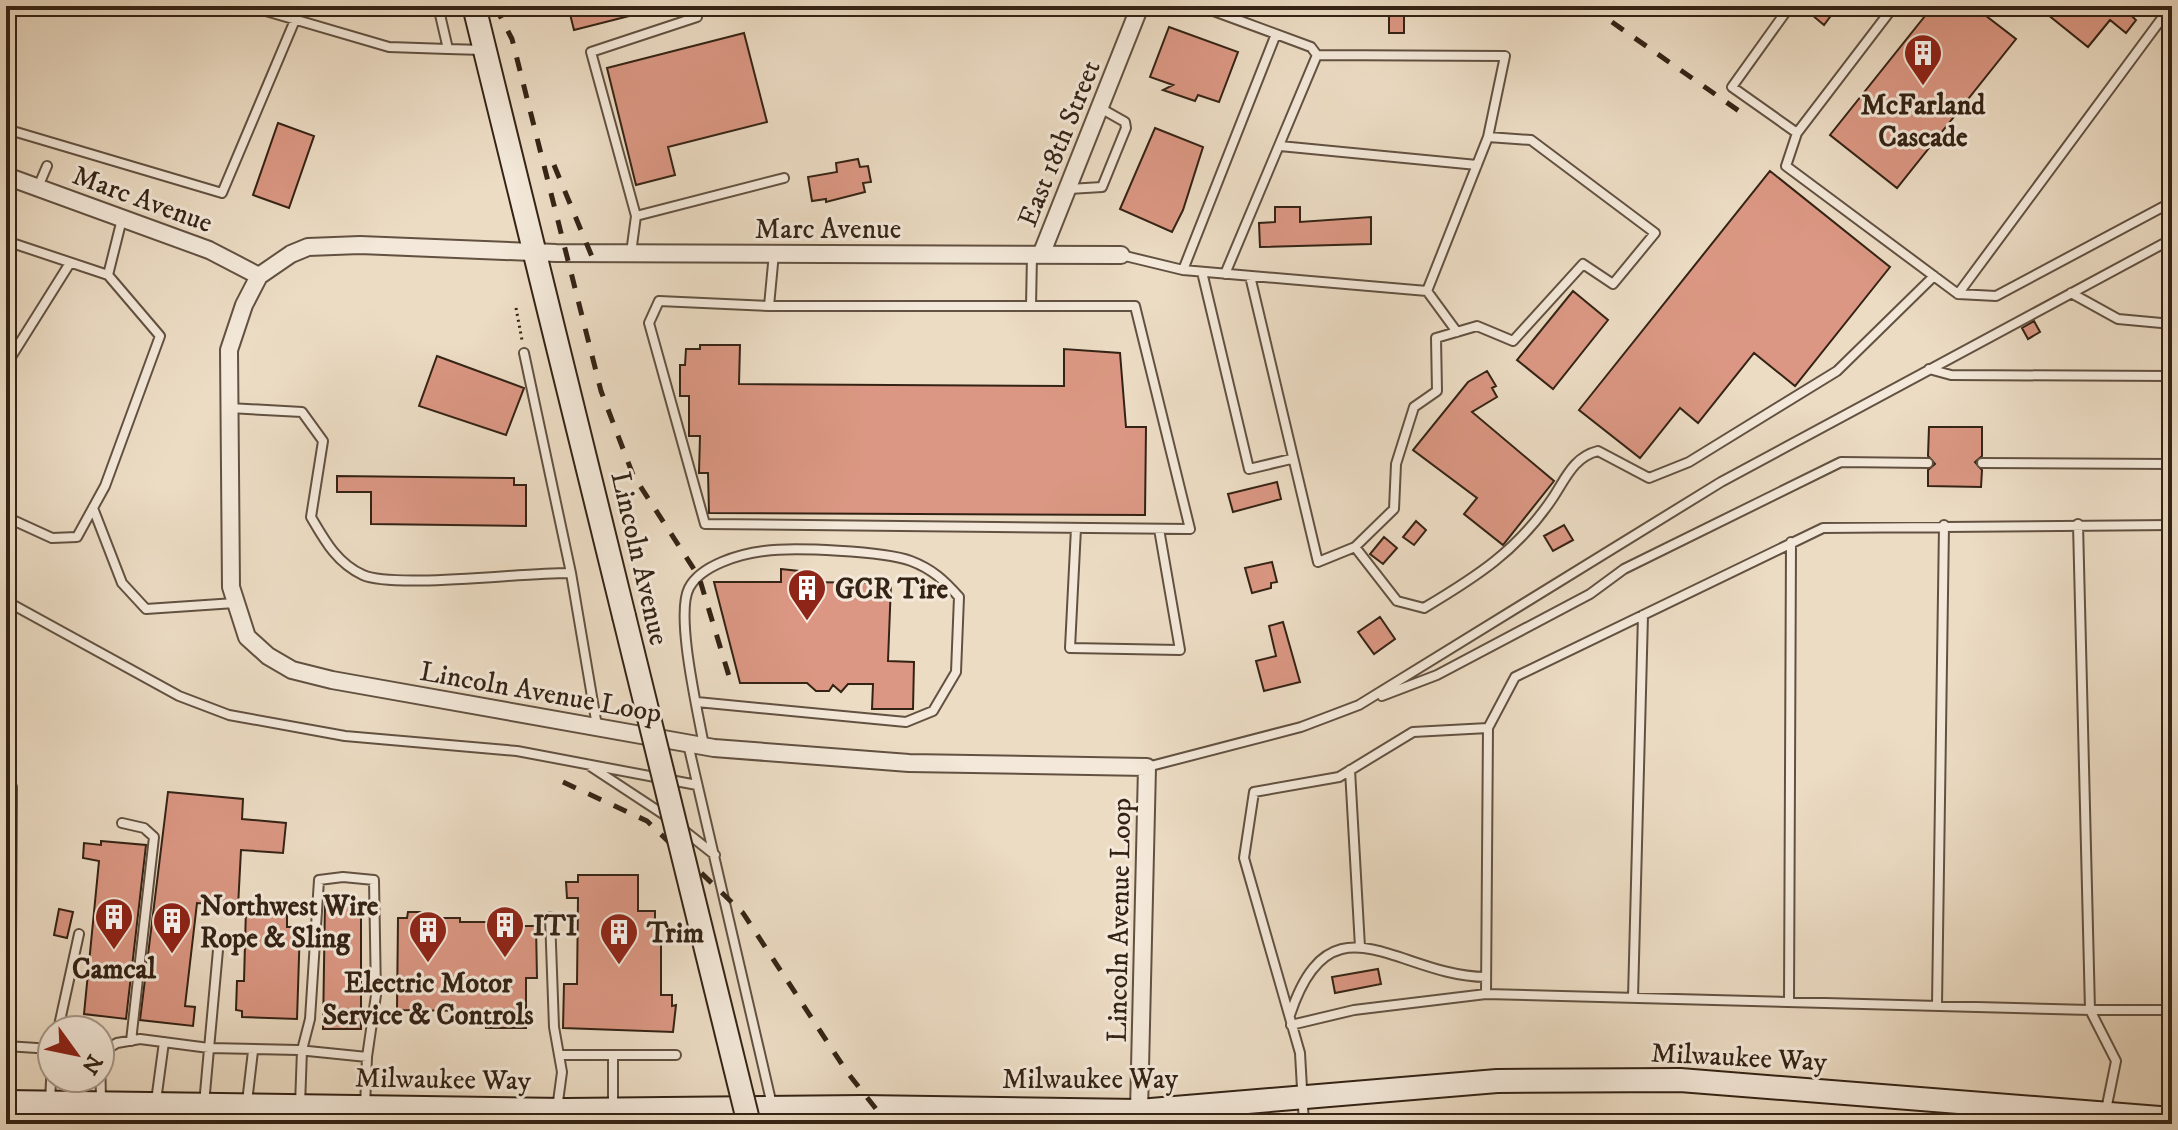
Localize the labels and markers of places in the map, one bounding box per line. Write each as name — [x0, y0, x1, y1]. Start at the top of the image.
building icon: McFarland Cascade — [1902, 32, 1944, 87]
place label: McFarland Cascade — [1861, 88, 1986, 155]
building icon: GCR Tire — [786, 567, 828, 622]
place label: GCR Tire — [835, 572, 949, 607]
place label: Northwest Wire Rope & Sling — [200, 889, 379, 956]
building icon: Camcal — [93, 896, 135, 951]
building icon: Northwest Wire Rope & Sling — [151, 900, 193, 955]
building icon: ITI — [484, 904, 526, 959]
building icon: Electric Motor Service & Controls — [407, 909, 449, 964]
place label: ITI — [533, 909, 578, 944]
building icon: Trim — [598, 911, 640, 966]
place label: Trim — [646, 916, 704, 951]
place label: Camcal — [72, 952, 156, 987]
place label: Electric Motor Service & Controls — [322, 966, 534, 1033]

